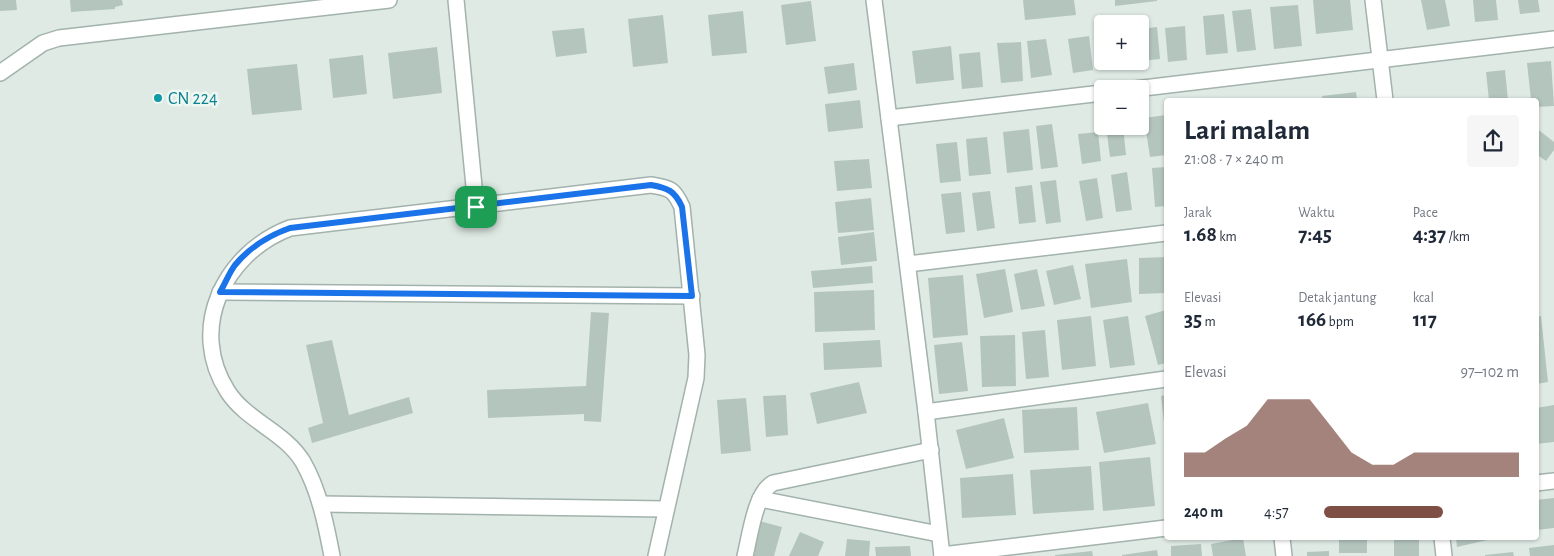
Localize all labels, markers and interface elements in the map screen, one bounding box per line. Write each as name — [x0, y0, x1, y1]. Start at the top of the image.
map controls — [1094, 15, 1149, 135]
button: + — [1094, 15, 1149, 70]
button: − — [1094, 80, 1149, 135]
place label: CN 224 — [168, 90, 218, 108]
marker: CN 224 — [152, 92, 164, 104]
button: share — [1467, 115, 1519, 167]
text: Lari malam — [1184, 117, 1310, 145]
text: 21:08 · 7 × 240 m — [1184, 151, 1284, 167]
pin — [455, 186, 497, 228]
icon: arrive — [462, 193, 490, 221]
text: Jarak — [1184, 206, 1212, 220]
text: Waktu — [1298, 206, 1335, 220]
text: Pace — [1413, 206, 1438, 220]
text: 1.68 — [1184, 224, 1217, 245]
text: 7:45 — [1298, 224, 1332, 245]
text: 4:37 — [1413, 224, 1446, 245]
text: km — [1217, 230, 1237, 244]
text: /km — [1446, 230, 1470, 244]
text: Elevasi — [1184, 291, 1221, 305]
text: Detak jantung — [1298, 291, 1376, 305]
text: kcal — [1413, 291, 1434, 305]
text: 35 — [1184, 309, 1202, 330]
text: 166 — [1298, 309, 1326, 330]
text: 117 — [1413, 309, 1437, 330]
text: m — [1202, 315, 1216, 329]
text: bpm — [1326, 315, 1354, 329]
text: Elevasi — [1184, 364, 1227, 380]
text: 97–102 m — [1461, 364, 1519, 380]
text: 240 m — [1184, 504, 1223, 520]
text: 4:57 — [1264, 504, 1289, 520]

